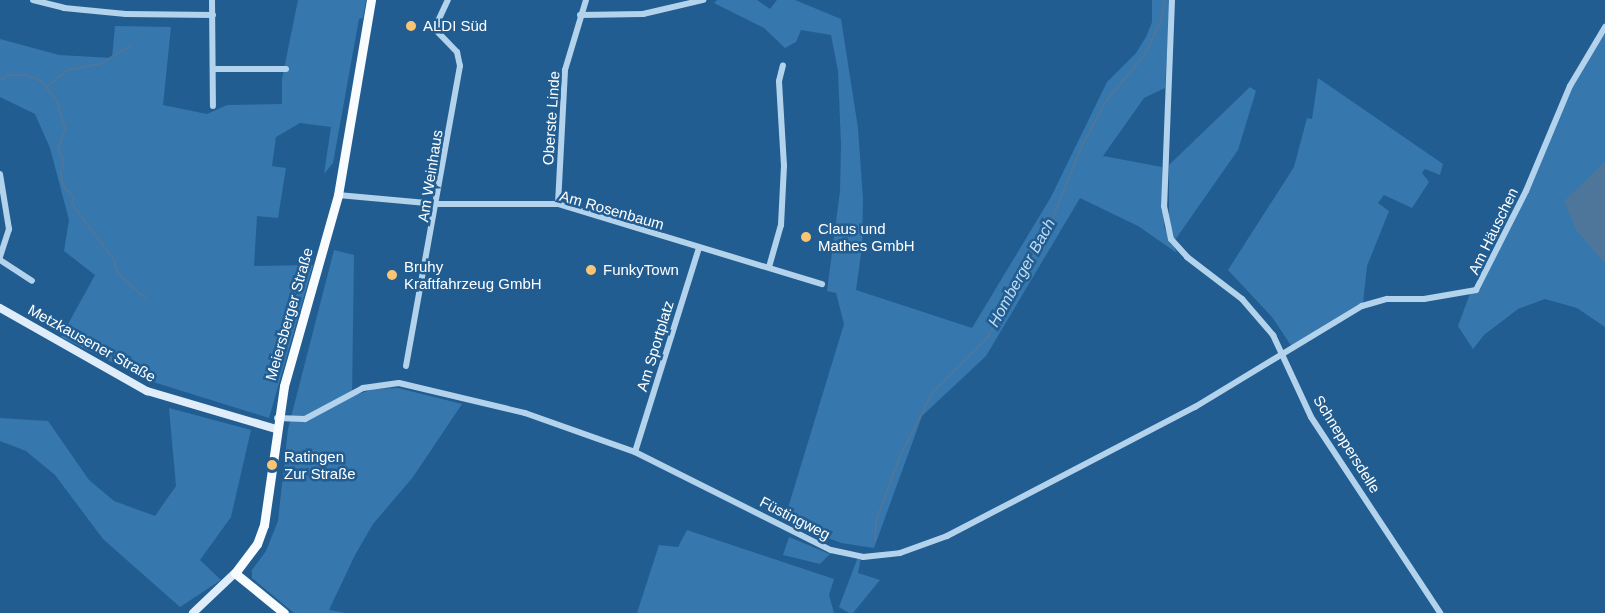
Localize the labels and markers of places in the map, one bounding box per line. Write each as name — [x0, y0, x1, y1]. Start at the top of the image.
place label: ALDI Süd — [423, 17, 487, 35]
marker: ALDI Süd — [404, 19, 418, 33]
place label: Claus und Mathes GmbH — [818, 219, 915, 254]
marker: Claus und Mathes GmbH — [799, 230, 813, 244]
place label: Bruhy Kraftfahrzeug GmbH — [404, 257, 542, 292]
place label: FunkyTown — [603, 261, 679, 279]
marker: FunkyTown — [584, 263, 598, 277]
marker: Bruhy Kraftfahrzeug GmbH — [385, 268, 399, 282]
place label: Ratingen Zur Straße — [284, 447, 356, 482]
marker: Ratingen Zur Straße — [265, 458, 279, 472]

